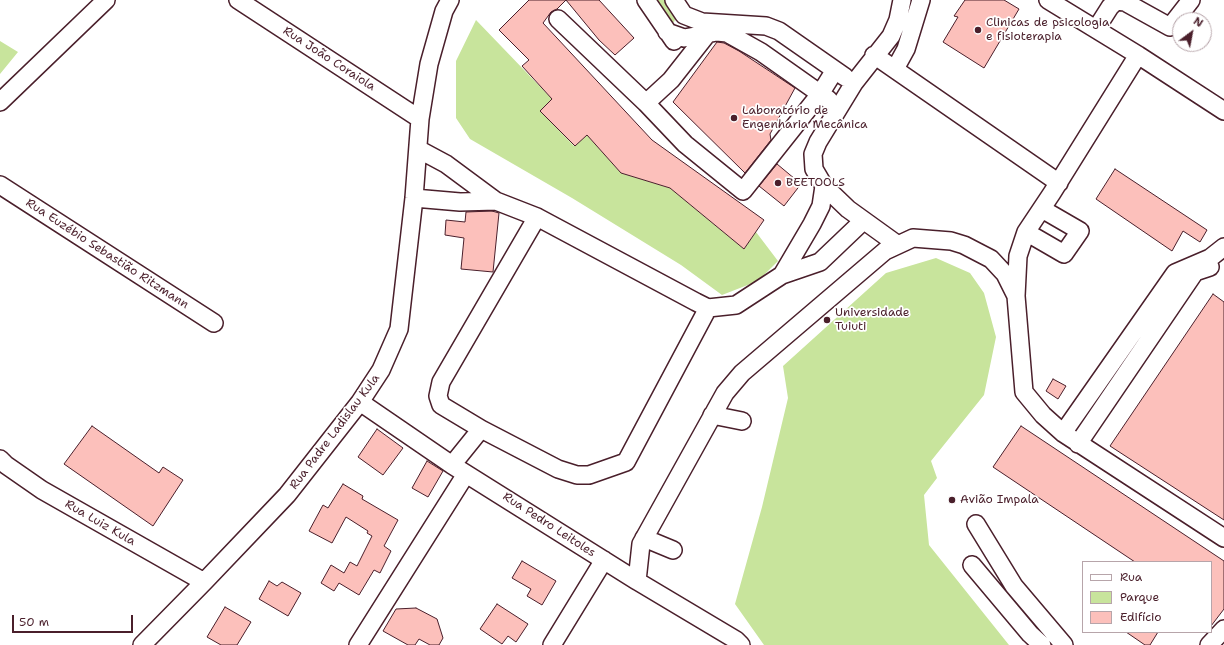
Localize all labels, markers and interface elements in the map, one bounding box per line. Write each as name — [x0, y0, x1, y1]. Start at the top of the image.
north arrow — [1172, 12, 1212, 52]
text: N — [1190, 14, 1206, 31]
place label: Clinicas de psicologia e fisioterapia — [986, 16, 1109, 44]
street label: Rua João Coraiola — [280, 24, 378, 94]
marker: Clinicas de psicologia e fisioterapia — [973, 25, 983, 35]
place label: Laboratório de Engenharia Mecânica — [742, 104, 868, 132]
marker: Laboratório de Engenharia Mecânica — [729, 113, 739, 123]
place label: BEETOOLS — [786, 176, 845, 190]
marker: BEETOOLS — [773, 178, 783, 188]
street label: Rua Euzébio Sebastião Ritzmann — [23, 196, 191, 312]
place label: Universidade Tuiuti — [835, 306, 910, 334]
marker: Universidade Tuiuti — [822, 315, 832, 325]
street label: Rua Padre Ladislau Kula — [287, 371, 383, 493]
street label: Rua Pedro Leitoles — [500, 490, 598, 560]
place label: Avião Impala — [960, 493, 1039, 507]
marker: Avião Impala — [947, 495, 957, 505]
street label: Rua Luiz Kula — [62, 497, 138, 549]
legend — [1082, 561, 1212, 633]
text: Rua — [1120, 569, 1142, 585]
text: Parque — [1120, 589, 1159, 605]
scale bar — [14, 607, 135, 633]
text: Edifício — [1120, 609, 1161, 625]
text: 50 m — [19, 614, 49, 630]

